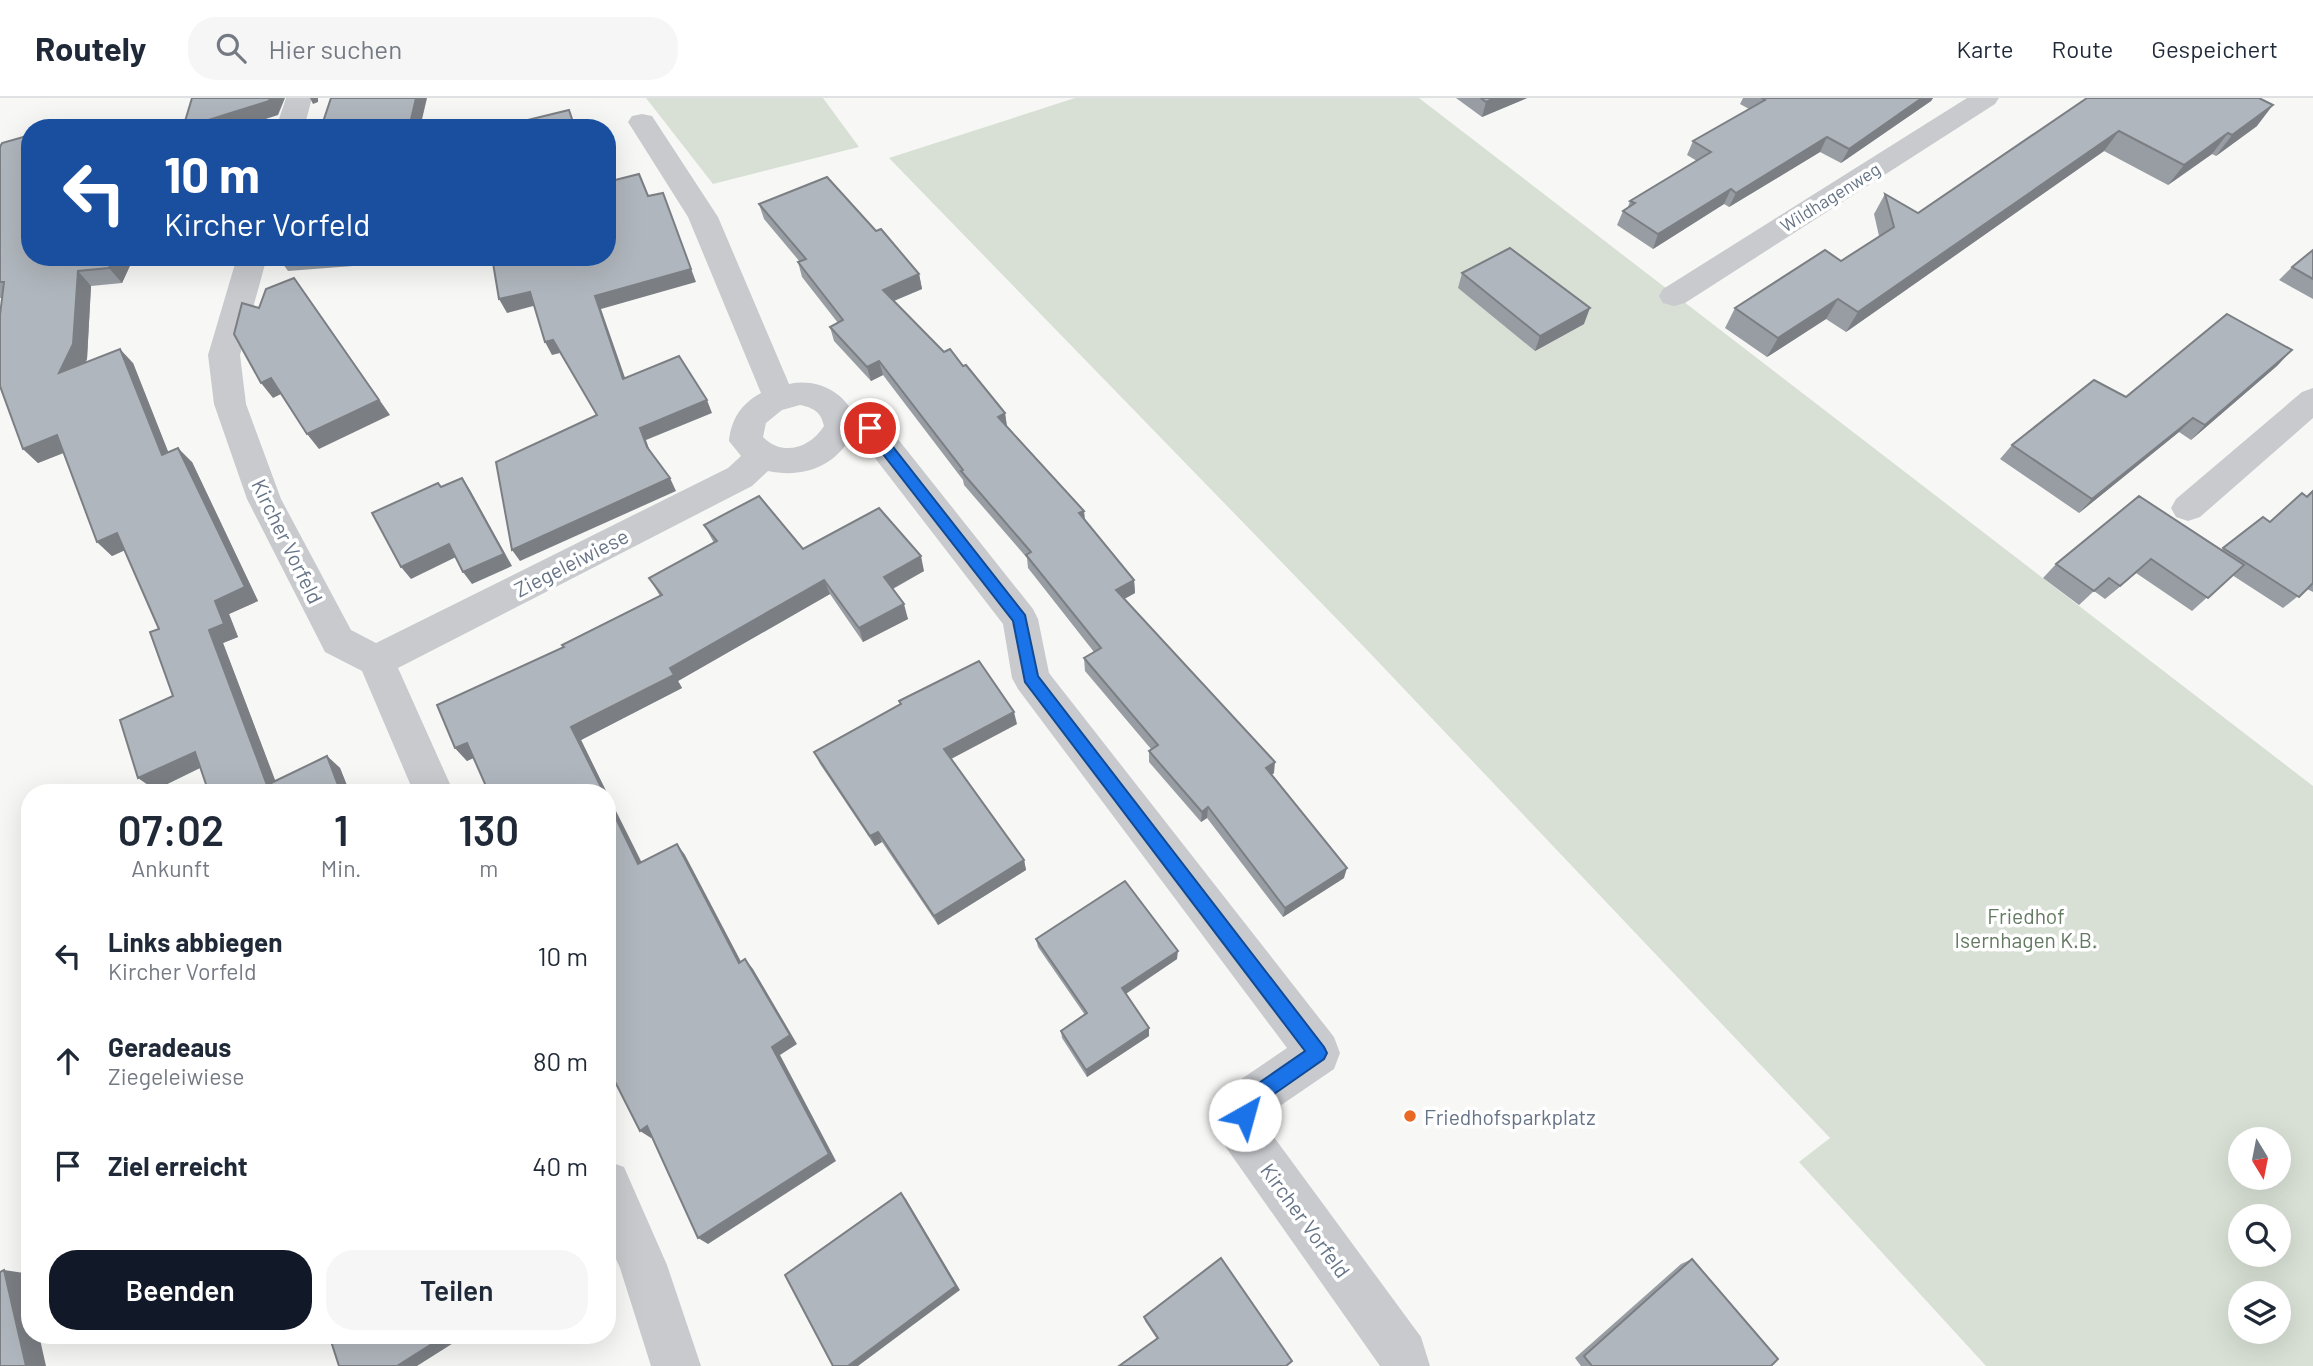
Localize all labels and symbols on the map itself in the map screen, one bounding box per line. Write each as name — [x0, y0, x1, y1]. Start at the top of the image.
street label: Wildhagenweg — [1776, 157, 1884, 237]
pin — [840, 398, 900, 458]
street label: Kircher Vorfeld — [247, 475, 329, 607]
street label: Ziegeleiwiese — [510, 523, 632, 601]
park label: Friedhof Isernhagen K.B. — [1954, 903, 2098, 952]
position arrow — [1208, 1078, 1282, 1152]
place label: Friedhofsparkplatz — [1424, 1104, 1596, 1129]
marker: Friedhofsparkplatz — [1402, 1108, 1418, 1124]
north arrow — [2228, 1127, 2291, 1190]
street label: Kircher Vorfeld — [1256, 1158, 1356, 1282]

